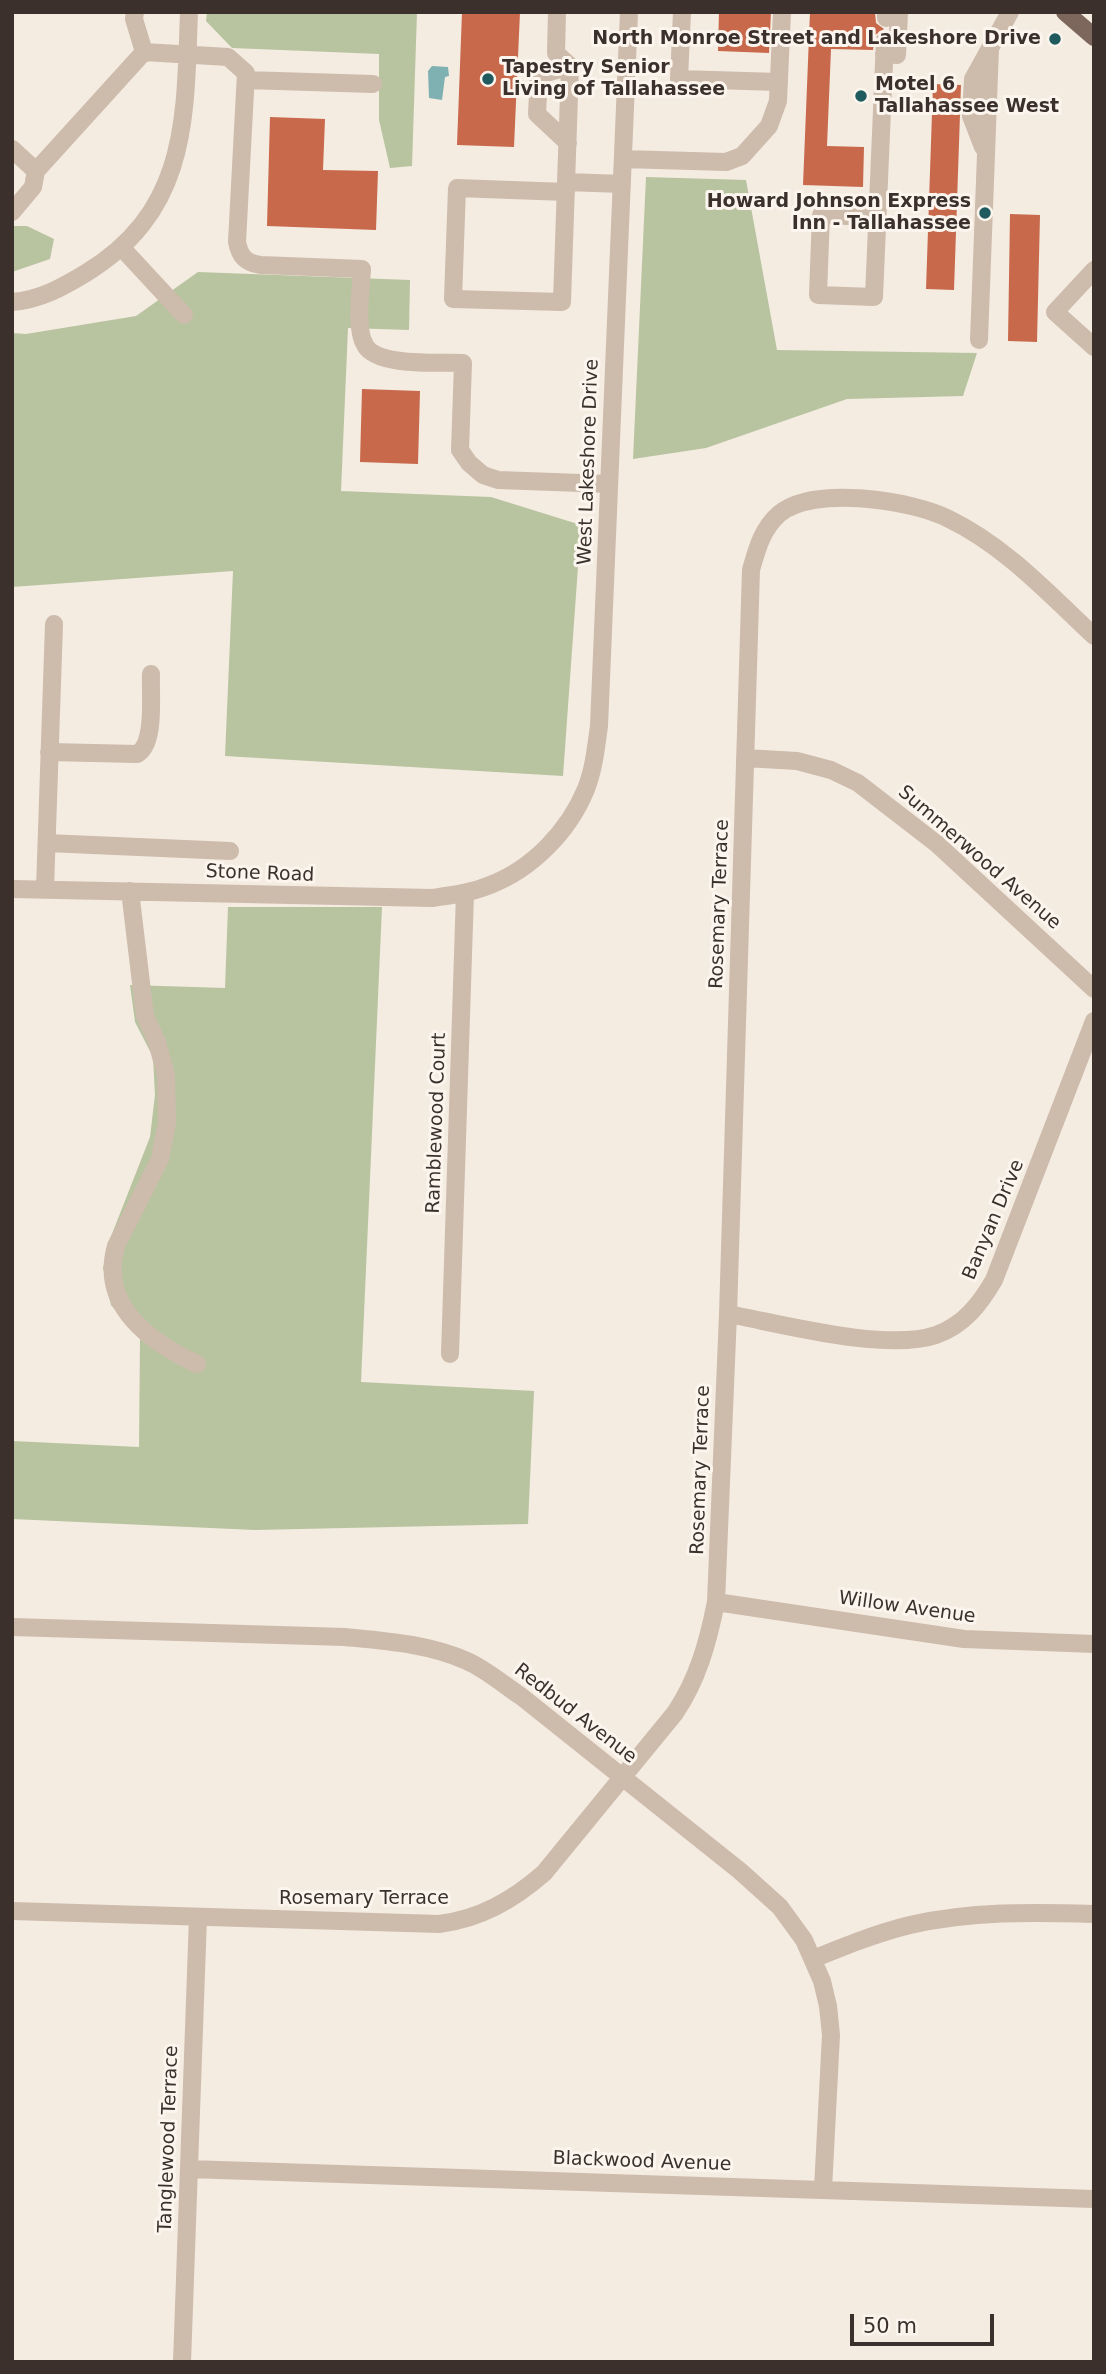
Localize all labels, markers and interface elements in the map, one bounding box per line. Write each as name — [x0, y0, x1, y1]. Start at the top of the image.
place label: North Monroe Street and Lakeshore Drive — [592, 28, 1041, 50]
marker: North Monroe Street and Lakeshore Drive — [1047, 31, 1063, 47]
place label: Tapestry Senior Living of Tallahassee — [502, 57, 725, 101]
marker: Tapestry Senior Living of Tallahassee — [480, 71, 496, 87]
place label: Motel 6 Tallahassee West — [875, 74, 1059, 118]
marker: Motel 6 Tallahassee West — [853, 88, 869, 104]
place label: Howard Johnson Express Inn - Tallahassee — [707, 191, 971, 235]
marker: Howard Johnson Express Inn - Tallahassee — [977, 205, 993, 221]
street label: West Lakeshore Drive — [574, 358, 604, 566]
street label: Summerwood Avenue — [893, 781, 1065, 935]
street label: Rosemary Terrace — [706, 819, 734, 989]
street label: Stone Road — [205, 861, 315, 887]
street label: Ramblewood Court — [422, 1032, 452, 1214]
street label: Banyan Drive — [958, 1156, 1030, 1284]
street label: Rosemary Terrace — [687, 1385, 715, 1555]
street label: Willow Avenue — [837, 1587, 977, 1629]
street label: Redbud Avenue — [509, 1659, 641, 1769]
street label: Rosemary Terrace — [279, 1888, 449, 1910]
street label: Tanglewood Terrace — [154, 2045, 184, 2233]
street label: Blackwood Avenue — [552, 2147, 732, 2177]
scale bar — [854, 2300, 998, 2344]
text: 50 m — [863, 2314, 917, 2338]

